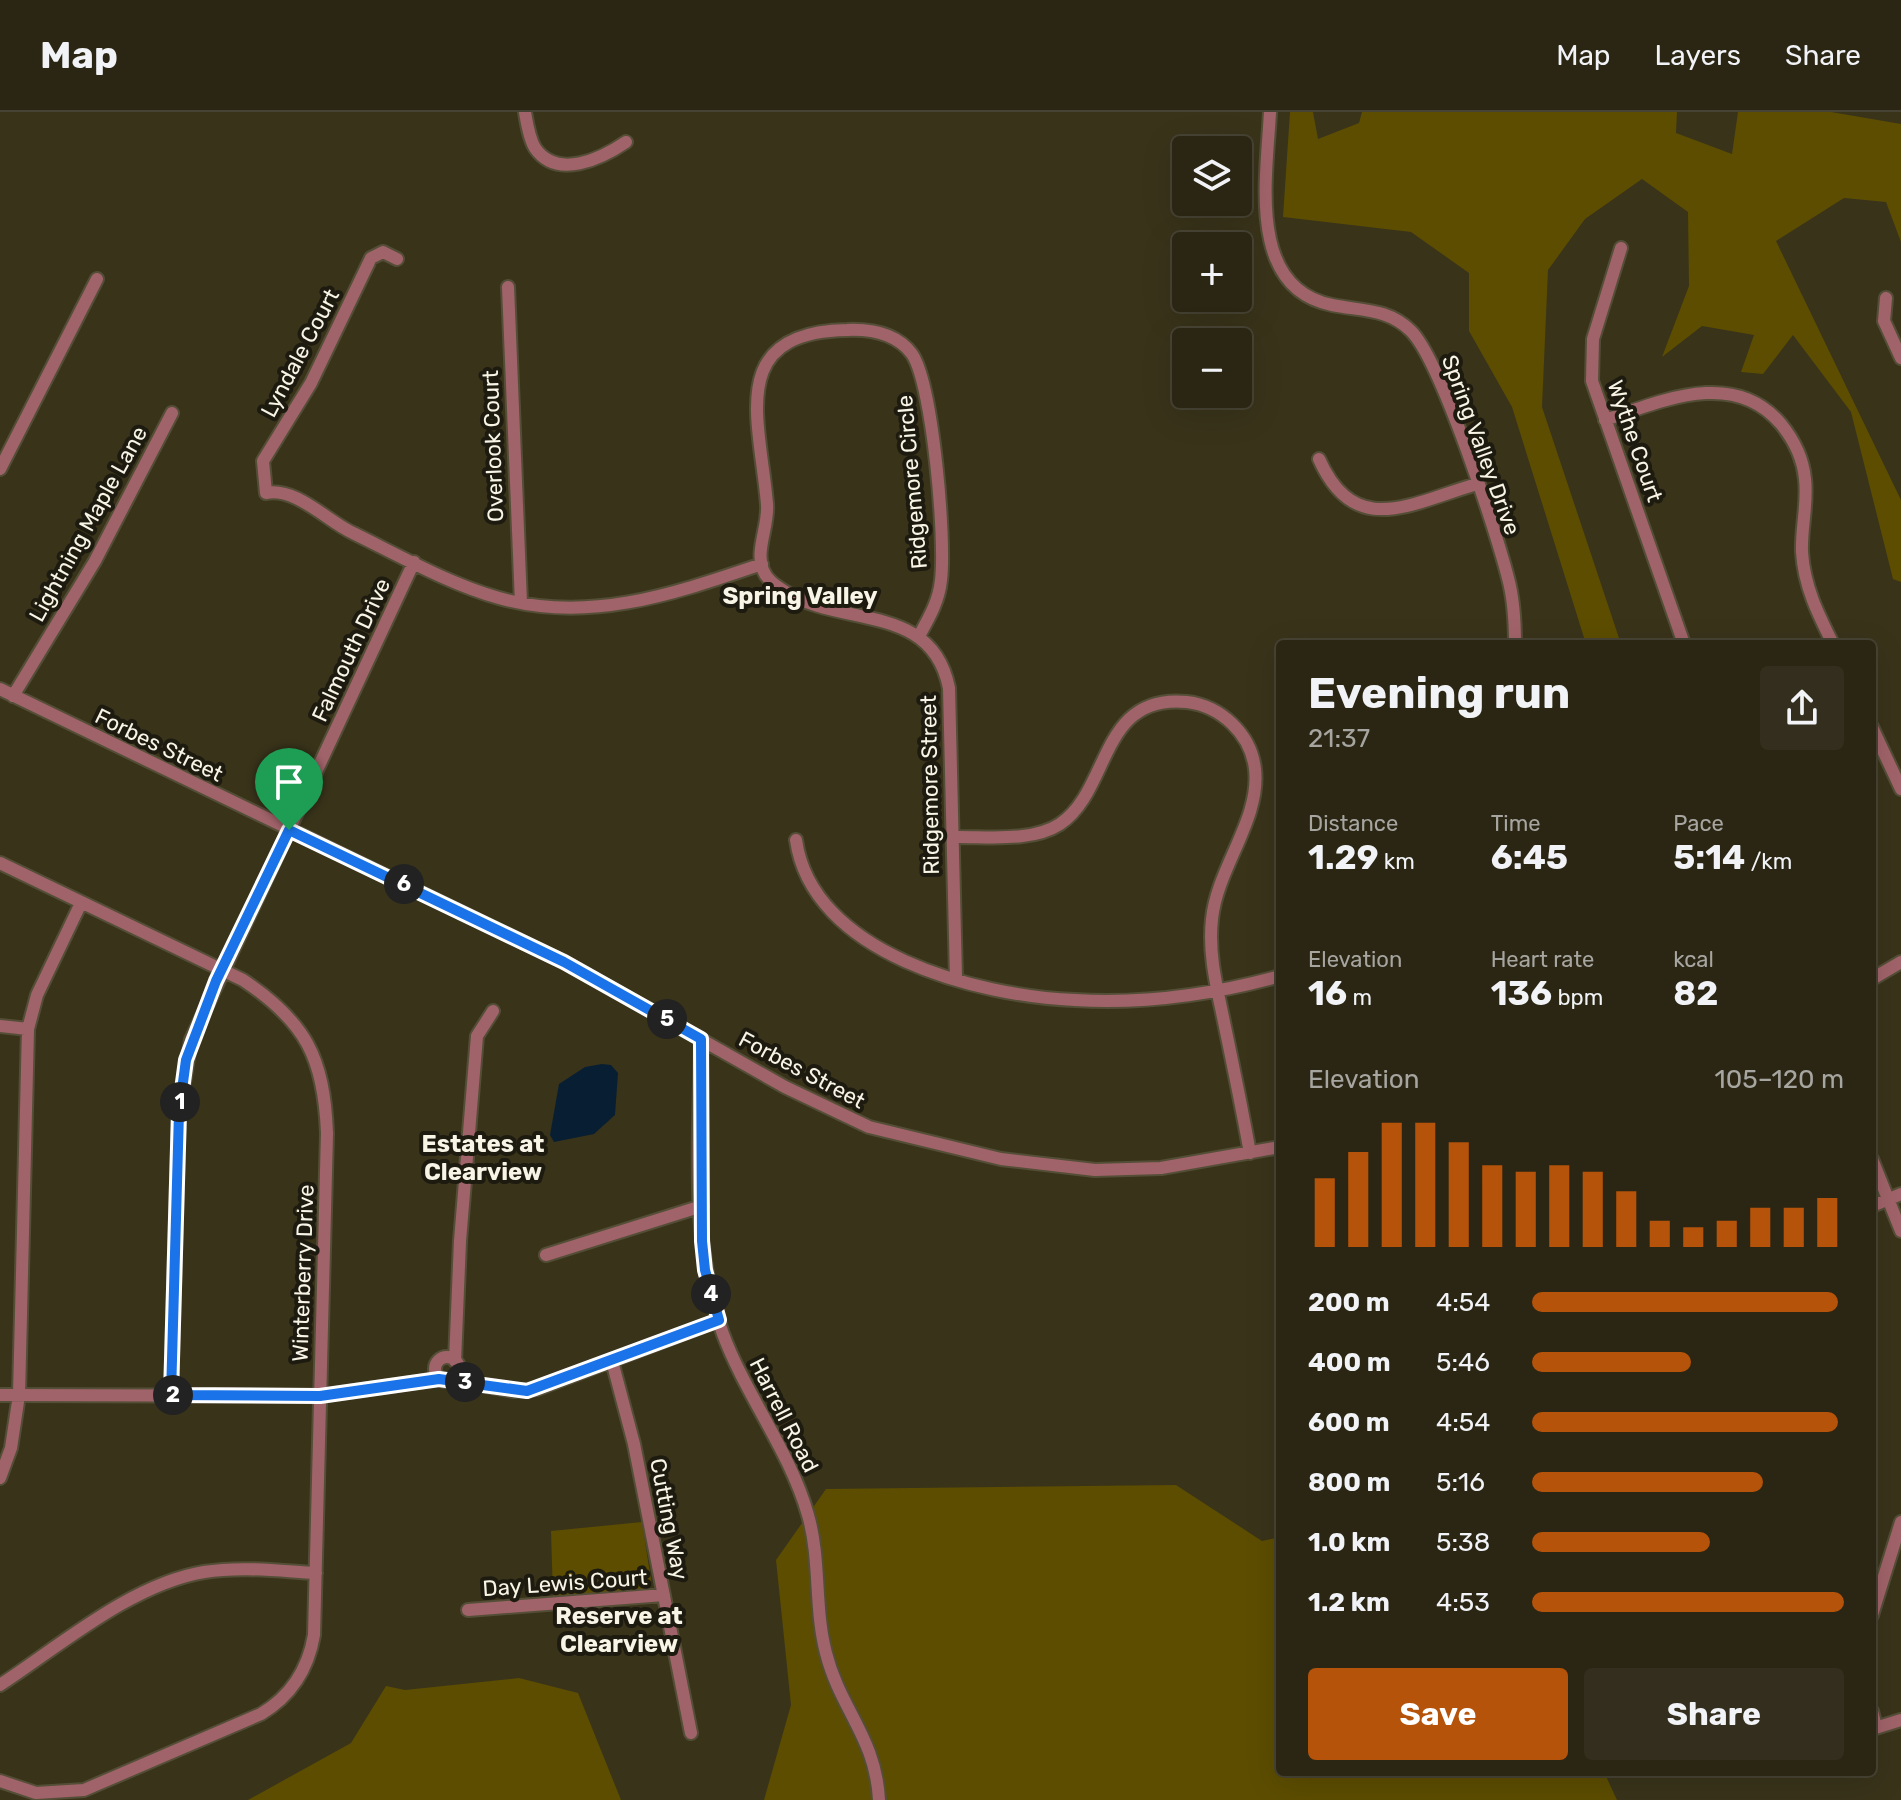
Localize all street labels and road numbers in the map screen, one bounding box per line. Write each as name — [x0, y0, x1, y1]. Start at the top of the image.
street label: Lyndale Court — [255, 284, 345, 422]
street label: Spring Valley Drive — [1436, 351, 1526, 539]
street label: Overlook Court — [477, 369, 509, 522]
street label: Wythe Court — [1602, 377, 1669, 506]
street label: Ridgemore Circle — [891, 394, 933, 570]
street label: Lightning Maple Lane — [23, 422, 153, 626]
street label: Falmouth Drive — [306, 574, 396, 726]
street label: Ridgemore Street — [915, 694, 945, 875]
street label: Forbes Street — [91, 702, 228, 788]
street label: Forbes Street — [734, 1025, 870, 1115]
street label: Winterberry Drive — [286, 1184, 320, 1362]
street label: Harrell Road — [744, 1353, 824, 1477]
street label: Cutting Way — [644, 1456, 694, 1582]
street label: Day Lewis Court — [482, 1564, 649, 1602]

